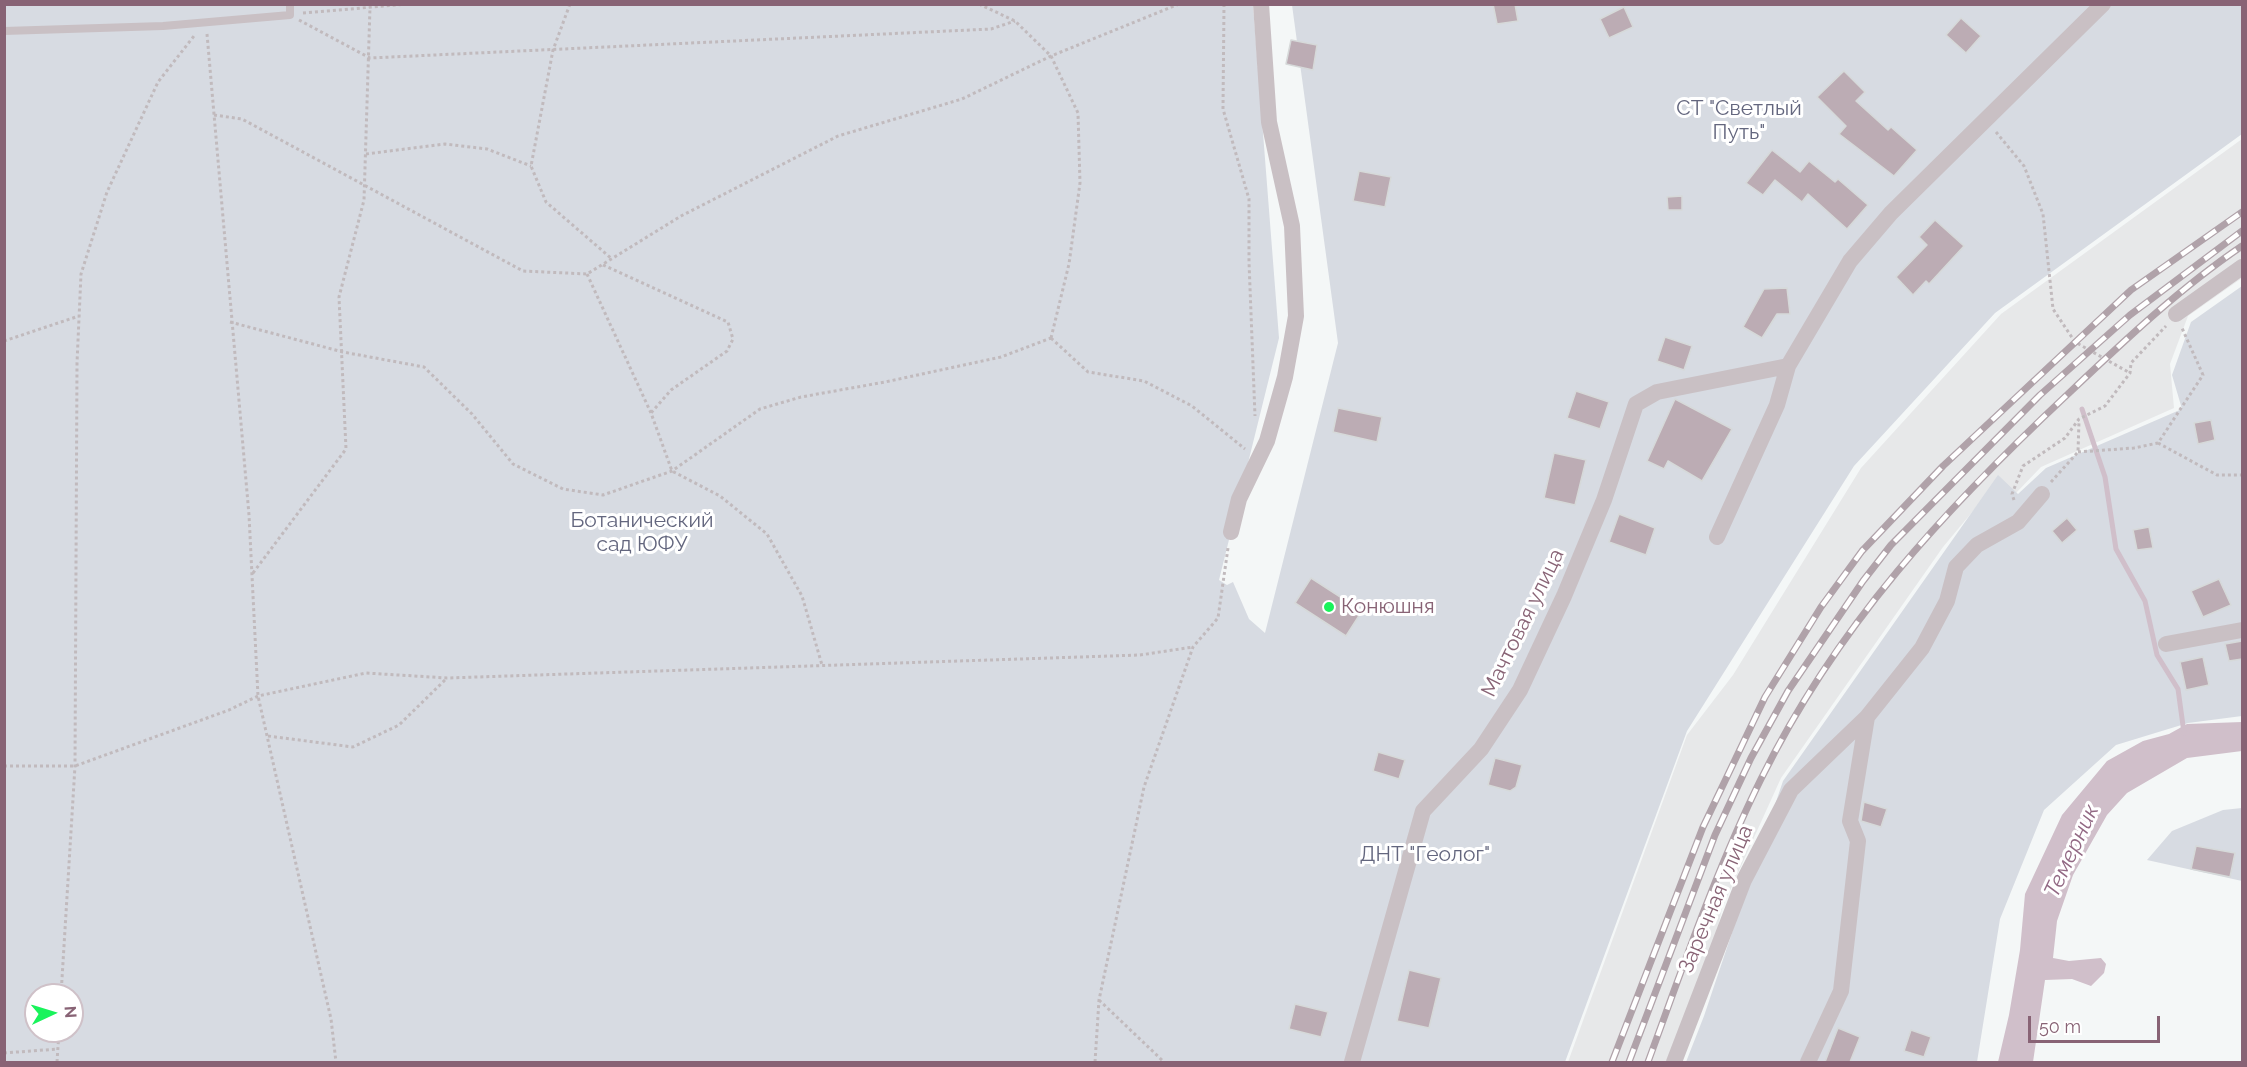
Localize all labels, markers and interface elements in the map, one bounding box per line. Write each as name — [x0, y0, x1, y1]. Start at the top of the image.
park label: СТ "Светлый Путь" — [1676, 96, 1802, 146]
park label: Ботанический сад ЮФУ — [571, 508, 713, 558]
street label: Мачтовая улица — [1476, 545, 1570, 701]
place label: Конюшня — [1341, 594, 1435, 620]
marker: Конюшня — [1322, 600, 1336, 614]
water label: Темерник — [2039, 801, 2105, 901]
street label: Заречная улица — [1673, 821, 1759, 977]
park label: ДНТ "Геолог" — [1360, 842, 1490, 868]
north arrow — [24, 983, 84, 1043]
scale bar — [2031, 1004, 2163, 1042]
text: N — [61, 1005, 80, 1019]
text: 50 m — [2039, 1016, 2081, 1037]

